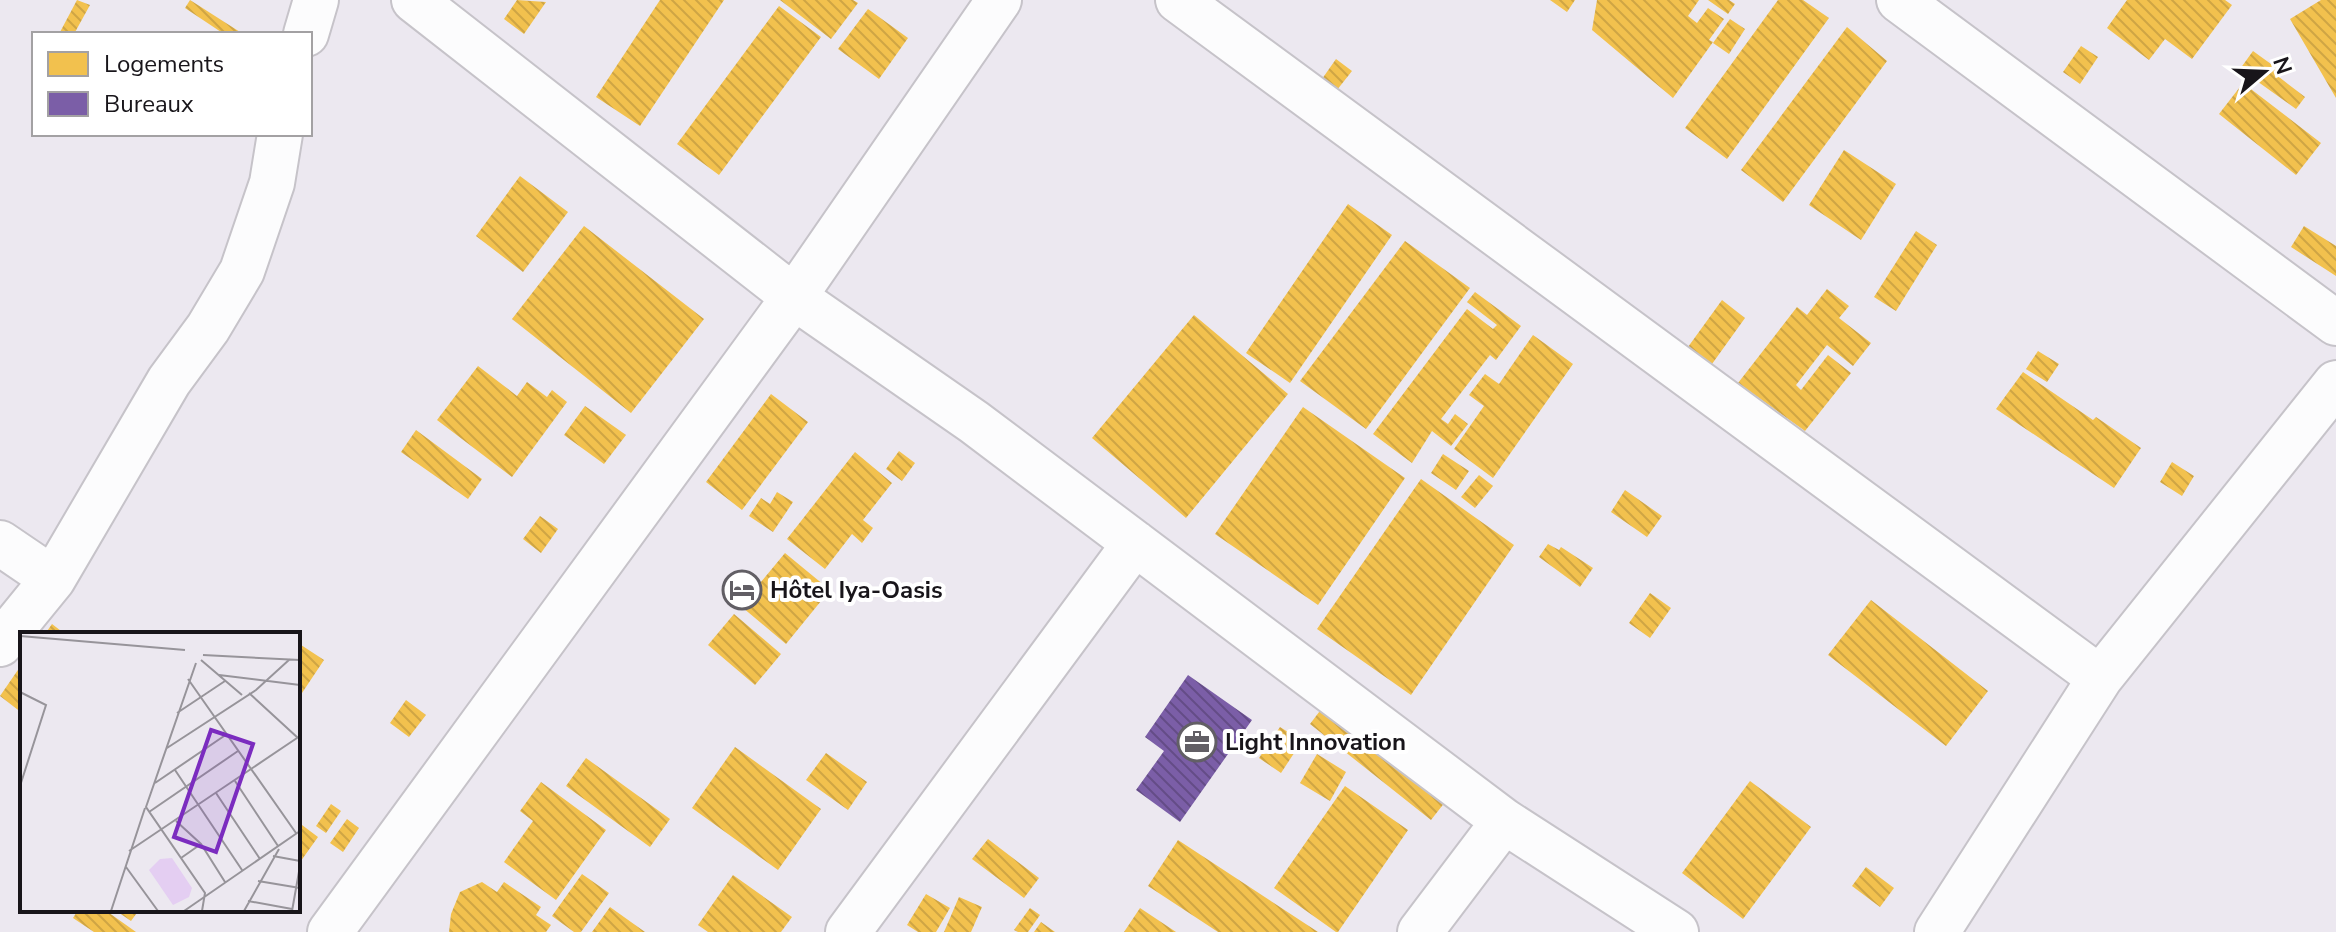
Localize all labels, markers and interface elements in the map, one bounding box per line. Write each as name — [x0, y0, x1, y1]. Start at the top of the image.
legend — [32, 32, 312, 136]
north arrow — [2224, 32, 2304, 112]
text: Logements — [104, 48, 224, 80]
text: N — [2265, 53, 2299, 78]
text: Bureaux — [104, 88, 194, 120]
hotel icon: Hôtel Iya-Oasis — [721, 569, 763, 611]
place label: Hôtel Iya-Oasis — [770, 574, 943, 606]
inset map — [20, 632, 300, 912]
office icon: Light Innovation — [1176, 721, 1218, 763]
place label: Light Innovation — [1225, 726, 1406, 758]

